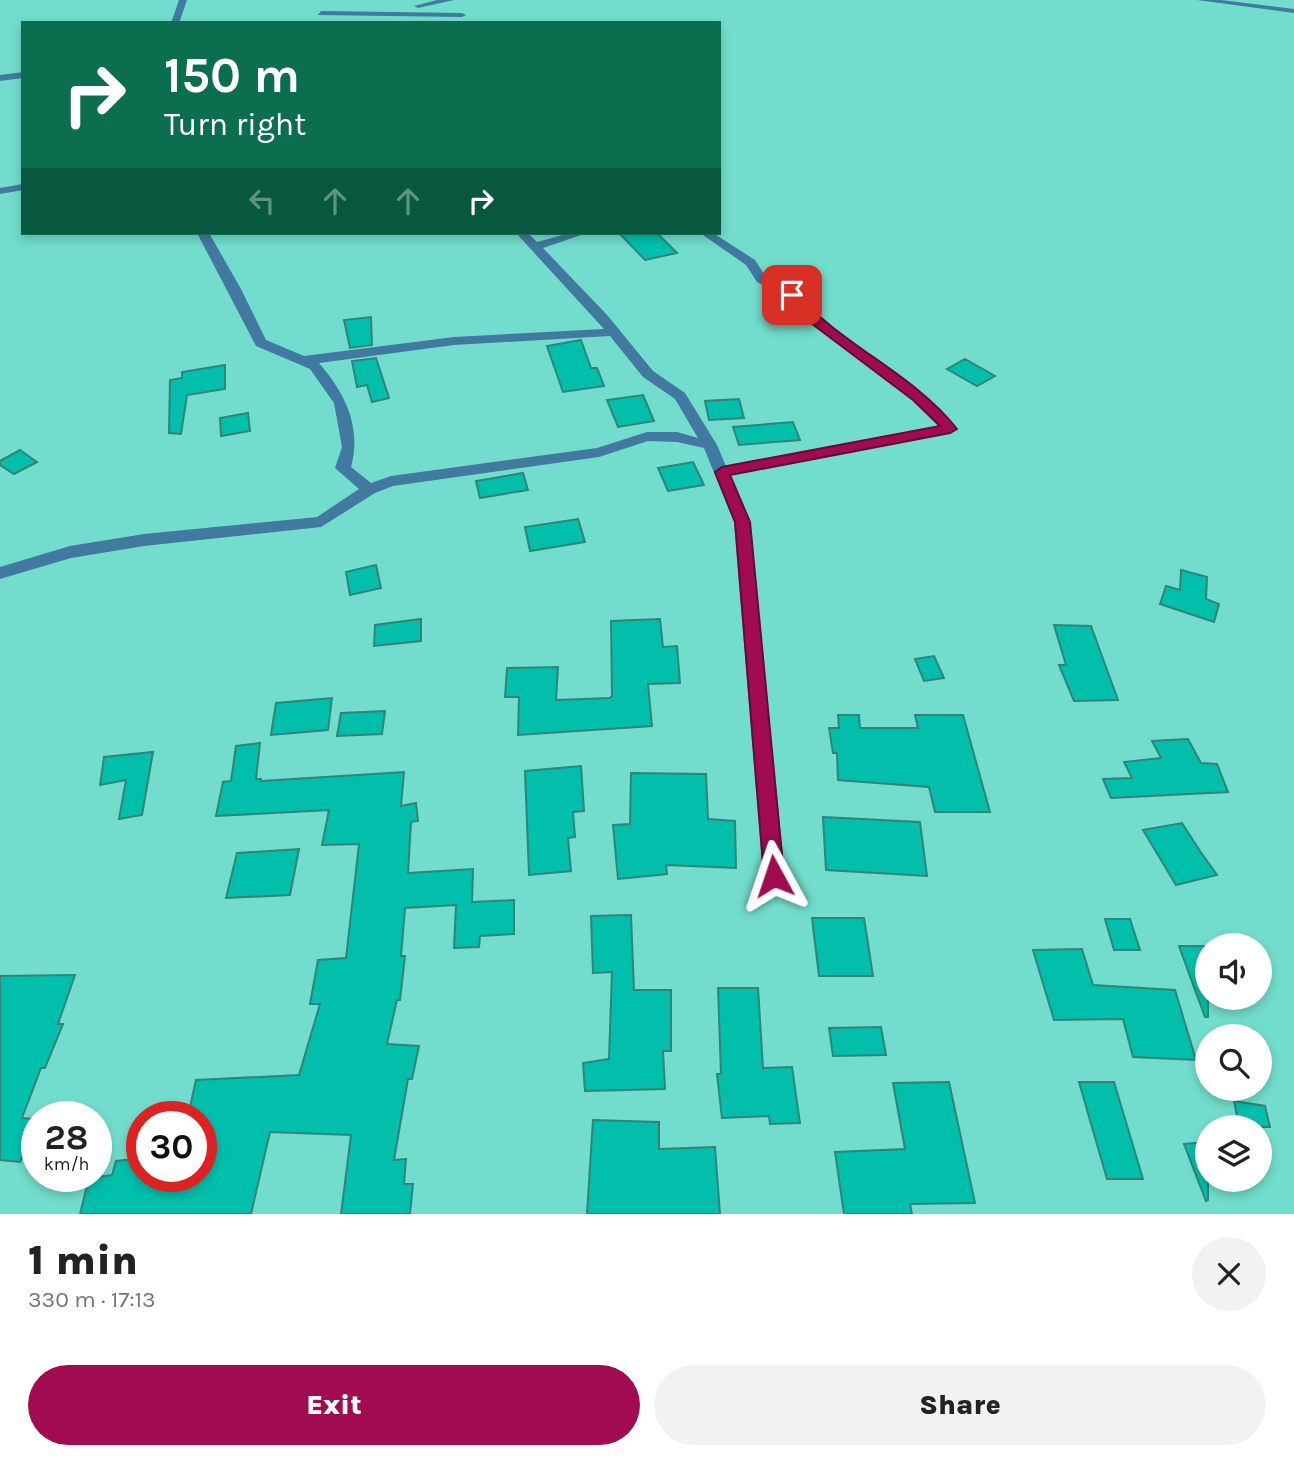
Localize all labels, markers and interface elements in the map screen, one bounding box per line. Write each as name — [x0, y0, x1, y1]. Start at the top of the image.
text: 150 m — [164, 47, 300, 104]
icon: right — [49, 49, 140, 140]
text: Turn right — [164, 106, 306, 143]
icon: left — [243, 182, 281, 220]
icon: ahead — [316, 182, 354, 220]
icon: ahead — [389, 182, 427, 220]
icon: right — [462, 182, 500, 220]
pin — [762, 265, 822, 325]
icon: arrive — [773, 276, 811, 314]
position arrow — [737, 839, 811, 913]
map controls — [1195, 933, 1272, 1192]
button: sound — [1195, 933, 1272, 1010]
button: search — [1195, 1024, 1272, 1101]
speed limit sign: 30 — [126, 1101, 217, 1192]
button: layers — [1195, 1115, 1272, 1192]
text: 28 — [45, 1117, 88, 1158]
text: km/h — [44, 1153, 89, 1175]
text: 1 min — [28, 1235, 138, 1285]
button: close — [1192, 1237, 1266, 1311]
text: 330 m · 17:13 — [28, 1286, 156, 1313]
button: Exit — [28, 1365, 640, 1445]
button: Share — [654, 1365, 1266, 1445]

